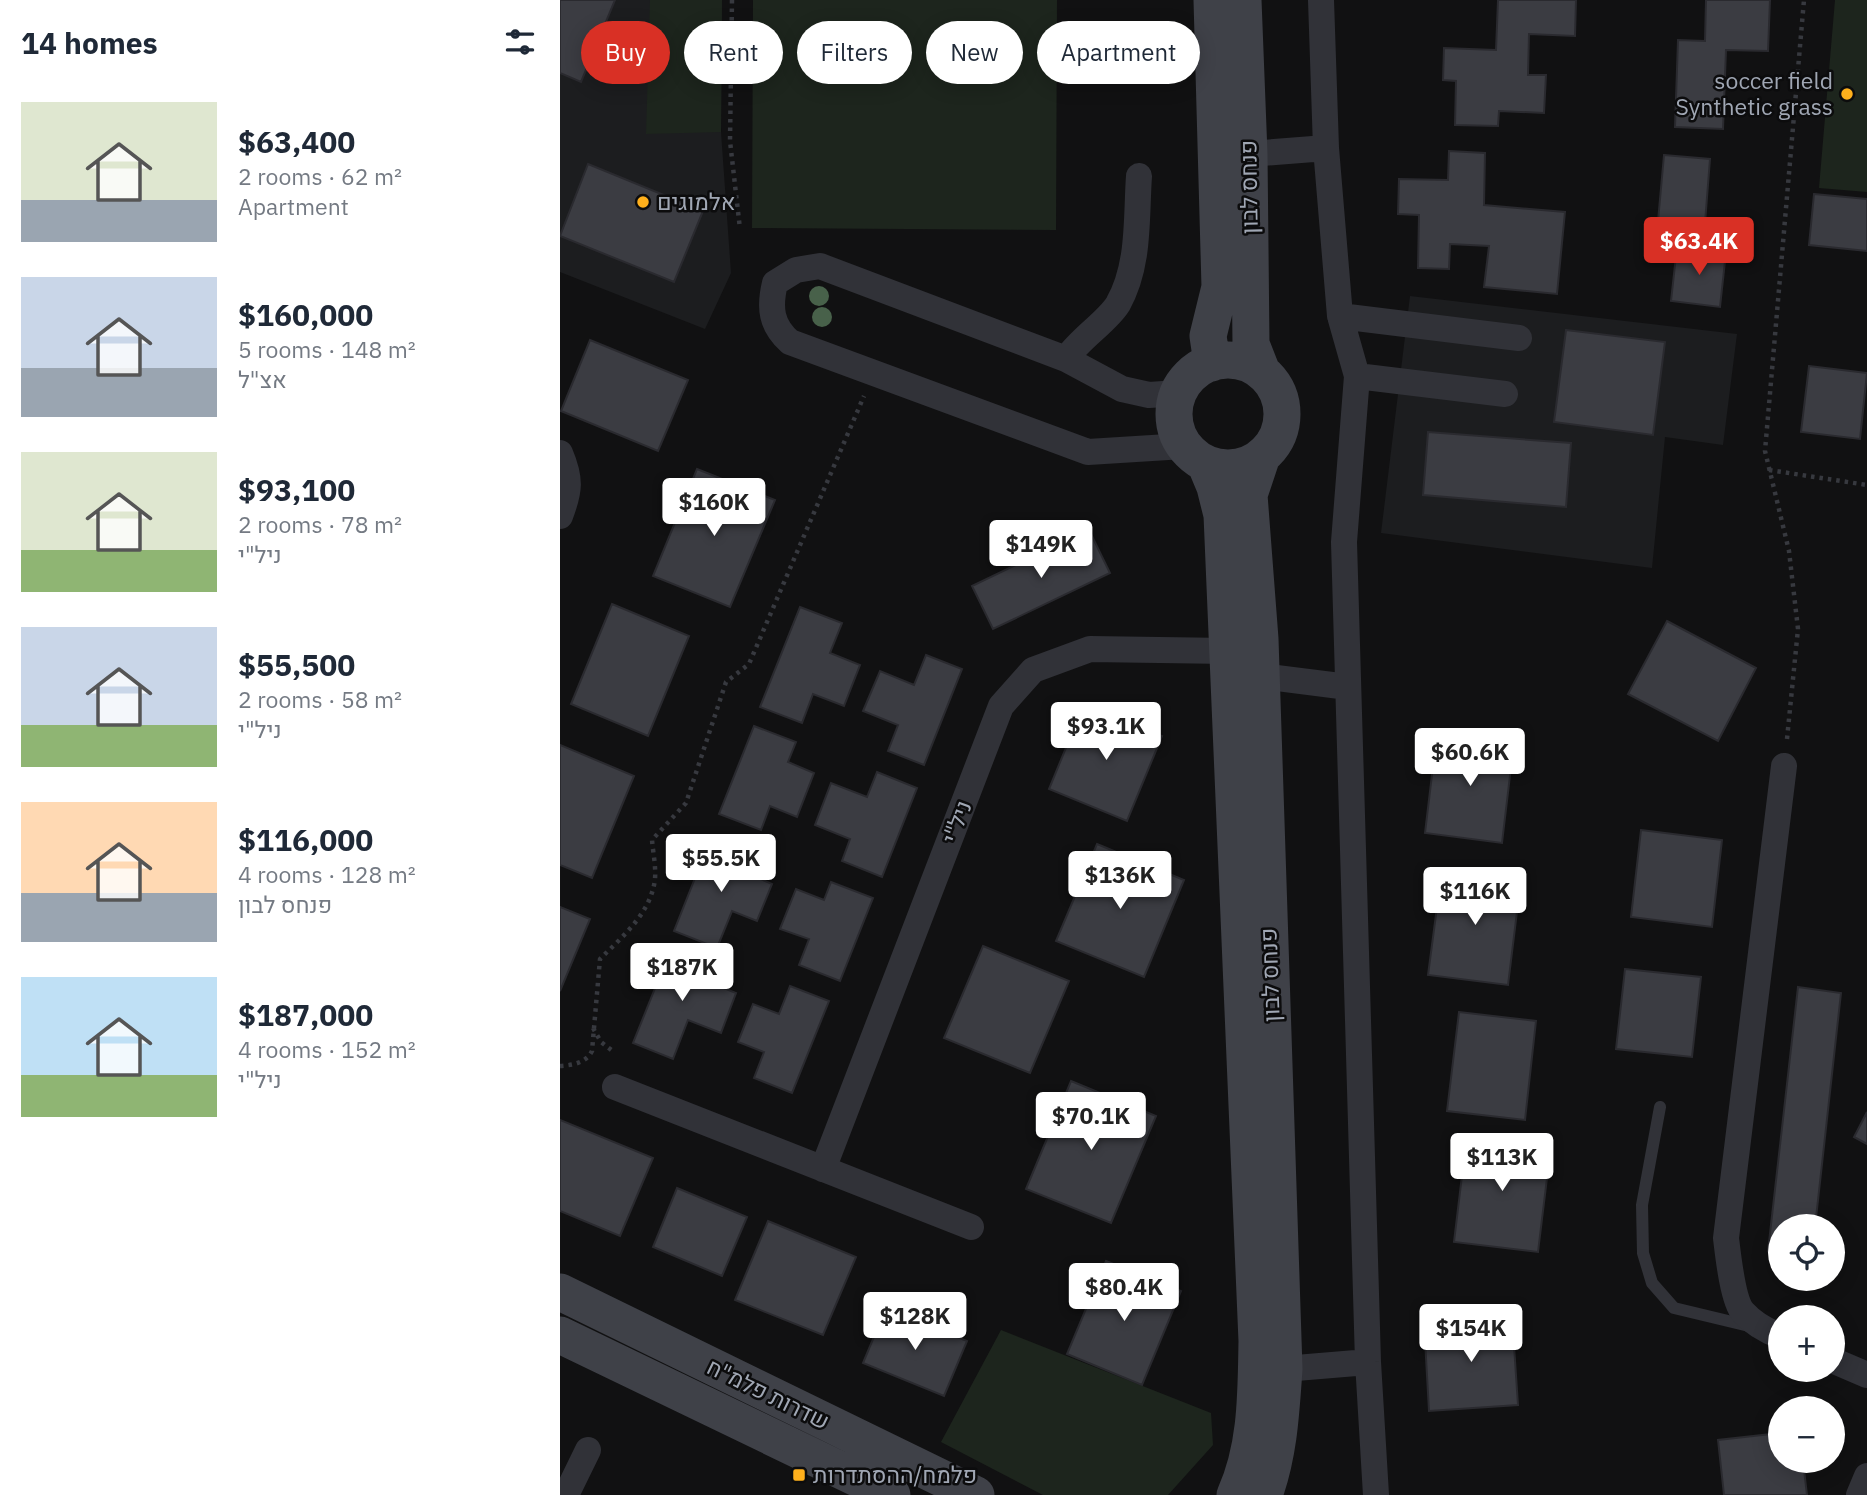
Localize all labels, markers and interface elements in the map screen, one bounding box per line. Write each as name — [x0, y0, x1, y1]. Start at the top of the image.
chip: Buy — [581, 21, 670, 84]
chip: Rent — [684, 21, 783, 84]
chip: Filters — [797, 21, 912, 84]
chip: New — [926, 21, 1023, 84]
chip: Apartment — [1037, 21, 1200, 84]
text: 14 homes — [21, 23, 158, 62]
icon: filters — [501, 23, 539, 61]
place label: soccer field Synthetic grass — [1675, 65, 1833, 121]
marker: soccer field Synthetic grass — [1839, 86, 1855, 102]
text: $63,400 — [238, 122, 355, 161]
icon: home — [77, 130, 161, 214]
street label: פנחס לבון — [1232, 140, 1264, 234]
text: 2 rooms · 62 m² — [238, 161, 402, 191]
place label: אלמוגים — [657, 186, 735, 216]
text: Apartment — [238, 191, 349, 221]
marker: אלמוגים — [635, 194, 651, 210]
pin: $63.4K — [1642, 218, 1756, 277]
text: $63.4K — [1660, 225, 1738, 255]
text: $160,000 — [238, 295, 373, 334]
icon: home — [77, 305, 161, 389]
text: 5 rooms · 148 m² — [238, 334, 416, 364]
text: אצ"ל — [238, 364, 287, 394]
text: $93,100 — [238, 470, 355, 509]
pin: $160K — [665, 478, 763, 538]
icon: home — [77, 480, 161, 564]
text: $160K — [678, 486, 750, 516]
text: 2 rooms · 78 m² — [238, 509, 402, 539]
pin: $149K — [992, 520, 1090, 580]
text: $149K — [1005, 528, 1077, 558]
text: ניל"י — [238, 539, 282, 569]
text: $55,500 — [238, 645, 355, 684]
icon: home — [77, 655, 161, 739]
text: 2 rooms · 58 m² — [238, 684, 402, 714]
pin: $93.1K — [1049, 702, 1163, 762]
text: $93.1K — [1067, 710, 1145, 740]
text: ניל"י — [238, 714, 282, 744]
pin: $60.6K — [1413, 728, 1527, 788]
text: $60.6K — [1431, 736, 1509, 766]
street label: ניל"י — [934, 796, 978, 847]
text: $116,000 — [238, 820, 373, 859]
icon: home — [77, 830, 161, 914]
pin: $55.5K — [664, 834, 778, 894]
text: $55.5K — [682, 842, 760, 872]
pin: $136K — [1071, 852, 1169, 911]
text: 4 rooms · 128 m² — [238, 859, 416, 889]
text: $136K — [1084, 859, 1156, 889]
pin: $116K — [1426, 867, 1524, 927]
text: $116K — [1439, 875, 1511, 905]
text: פנחס לבון — [238, 889, 332, 919]
street label: פנחס לבון — [1252, 927, 1286, 1023]
pin: $187K — [633, 944, 731, 1003]
text: $187K — [646, 951, 718, 981]
text: $187,000 — [238, 995, 373, 1034]
icon: home — [77, 1005, 161, 1089]
text: 4 rooms · 152 m² — [238, 1034, 416, 1064]
text: ניל"י — [238, 1064, 282, 1094]
pin: $70.1K — [1034, 1092, 1148, 1152]
text: $70.1K — [1052, 1100, 1130, 1130]
pin: $113K — [1453, 1134, 1551, 1193]
text: $113K — [1466, 1141, 1538, 1171]
map controls — [1768, 1214, 1845, 1473]
button: locate — [1768, 1214, 1845, 1291]
pin: $80.4K — [1067, 1264, 1181, 1323]
text: $80.4K — [1085, 1271, 1163, 1301]
pin: $128K — [866, 1292, 964, 1352]
text: $128K — [879, 1300, 951, 1330]
pin: $154K — [1422, 1304, 1520, 1364]
button: + — [1768, 1305, 1845, 1382]
text: $154K — [1435, 1312, 1507, 1342]
street label: שדרות פלמ"ח — [702, 1351, 835, 1436]
button: − — [1768, 1396, 1845, 1473]
place label: פלמח/ההסתדרות — [813, 1459, 977, 1489]
marker: פלמח/ההסתדרות — [791, 1467, 807, 1483]

